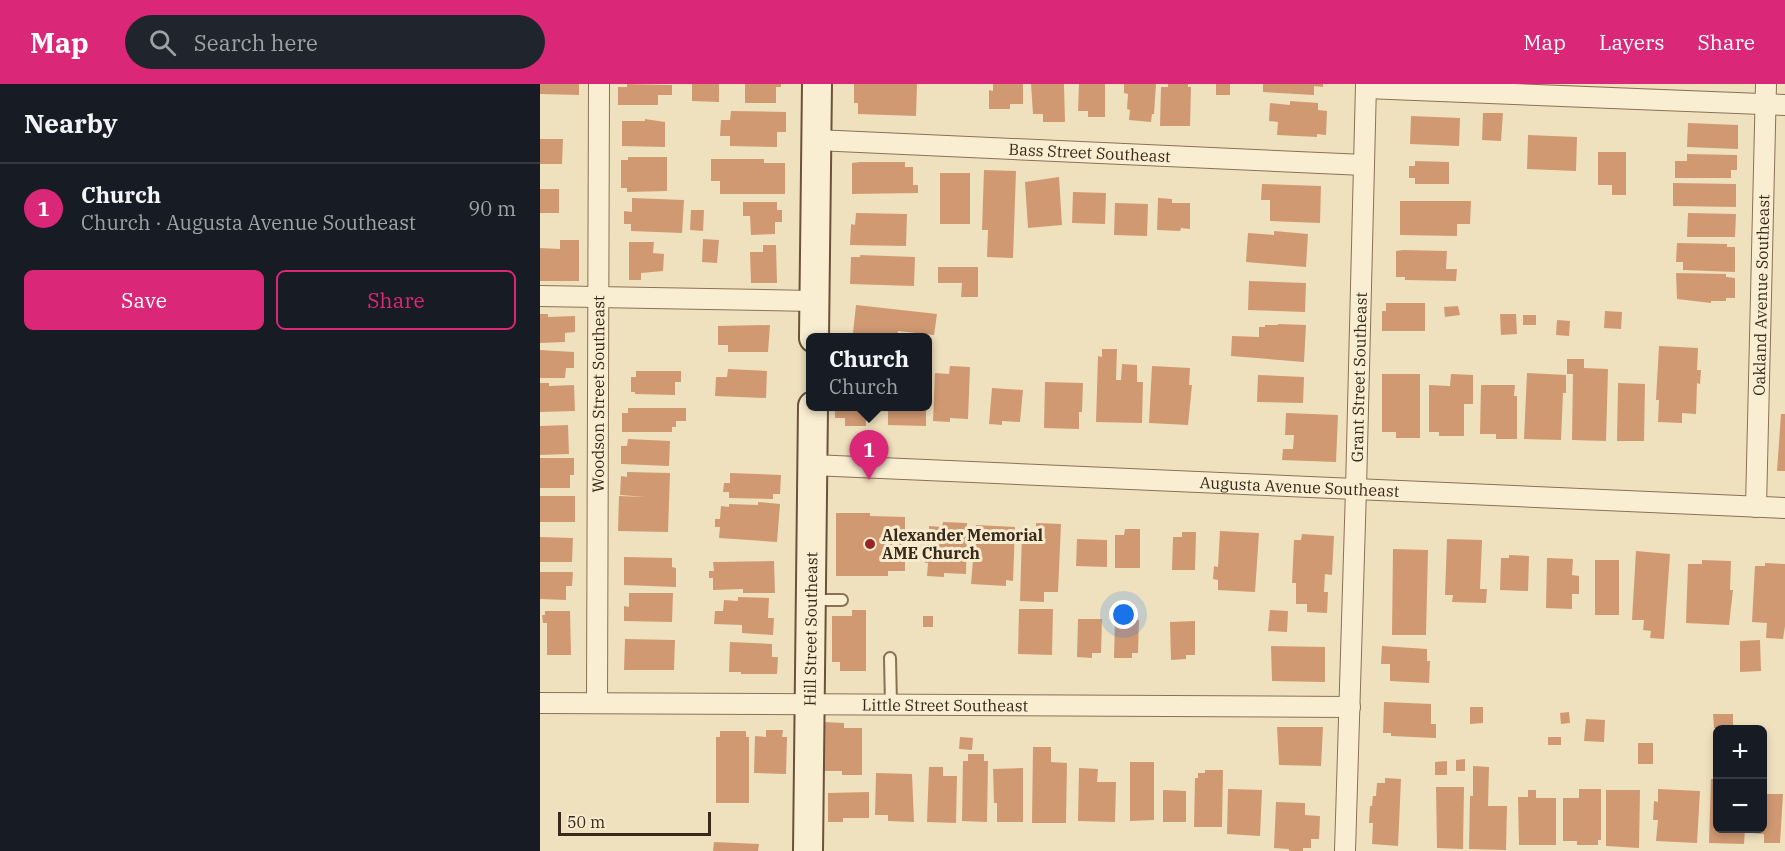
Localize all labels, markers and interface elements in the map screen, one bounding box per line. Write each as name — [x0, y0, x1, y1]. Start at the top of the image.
search box — [125, 15, 545, 69]
text: Map — [30, 24, 89, 61]
icon: search — [146, 26, 179, 59]
text: Search here — [194, 28, 318, 57]
text: Map — [1523, 28, 1566, 56]
text: Layers — [1599, 28, 1665, 56]
text: Share — [1698, 28, 1755, 56]
text: Nearby — [24, 106, 118, 140]
street label: Bass Street Southeast — [1008, 139, 1172, 166]
text: Church — [81, 180, 161, 209]
street label: Oakland Avenue Southeast — [1749, 194, 1773, 396]
text: 1 — [38, 195, 50, 222]
text: 90 m — [468, 195, 516, 222]
text: Church · Augusta Avenue Southeast — [81, 209, 416, 236]
button: Save — [24, 270, 264, 330]
button: Share — [276, 270, 516, 330]
street label: Grant Street Southeast — [1347, 291, 1371, 463]
street label: Woodson Street Southeast — [588, 295, 608, 493]
popup — [806, 333, 932, 411]
text: Church — [829, 344, 909, 373]
text: Church — [829, 373, 898, 400]
pin: 1 — [850, 430, 888, 480]
street label: Augusta Avenue Southeast — [1199, 472, 1400, 501]
place label: Alexander Memorial AME Church — [882, 525, 1043, 563]
marker: Alexander Memorial AME Church — [863, 537, 877, 551]
street label: Hill Street Southeast — [800, 551, 821, 706]
your location — [1109, 600, 1138, 629]
street label: Little Street Southeast — [862, 695, 1029, 715]
map controls — [1713, 725, 1767, 833]
button: + — [1713, 725, 1767, 779]
button: − — [1713, 779, 1767, 833]
scale bar — [558, 809, 711, 836]
text: 50 m — [567, 812, 605, 832]

